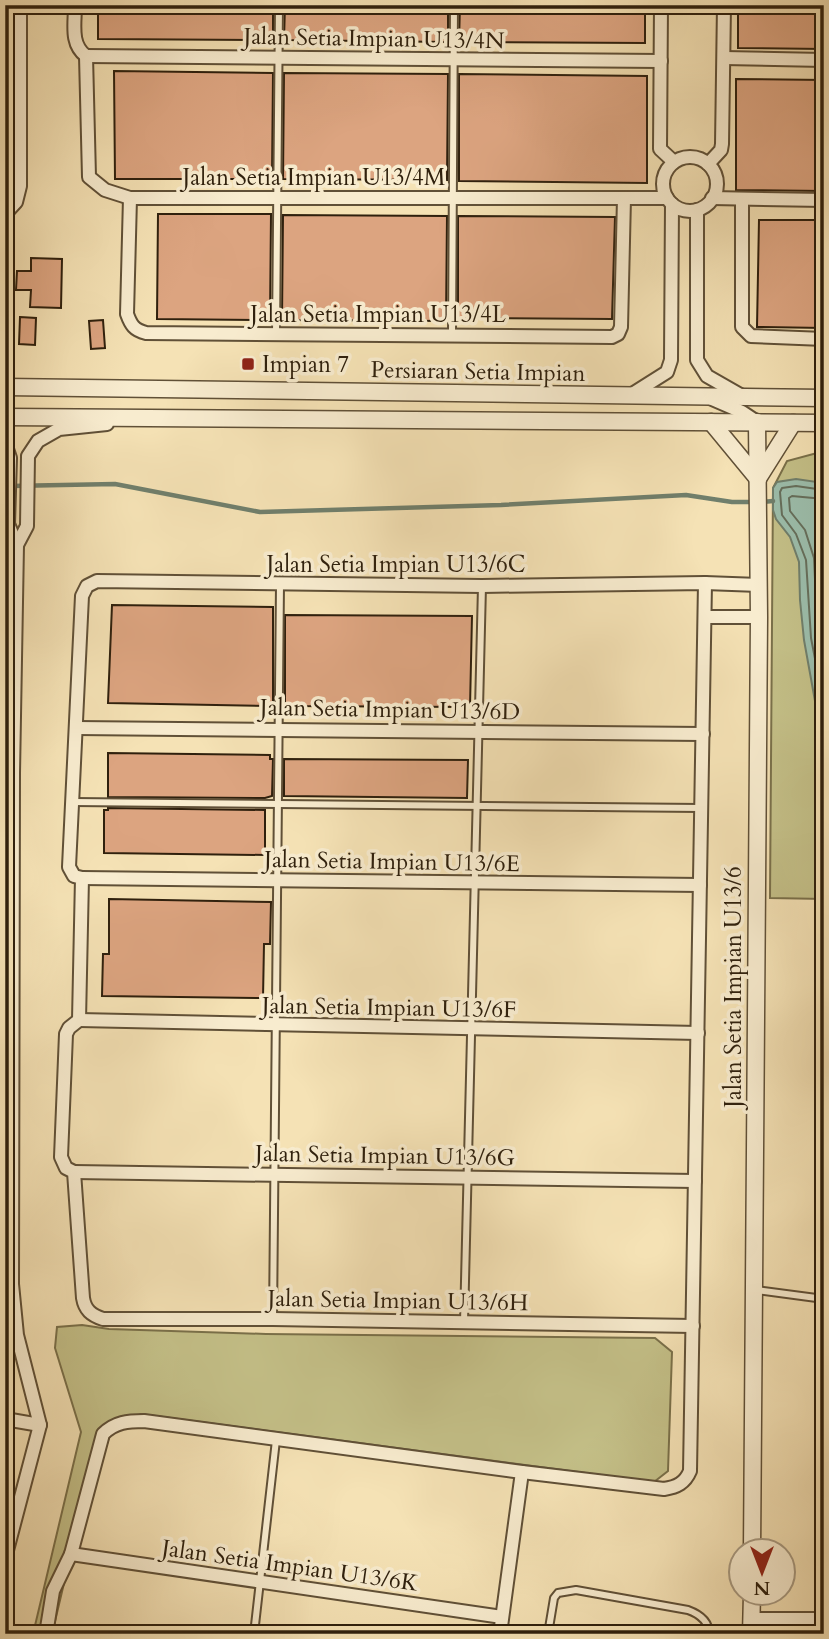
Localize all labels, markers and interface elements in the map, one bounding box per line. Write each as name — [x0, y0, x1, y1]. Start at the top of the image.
street label: Jalan Setia Impian U13/4N — [240, 21, 505, 56]
street label: Jalan Setia Impian U13/4M — [179, 162, 446, 193]
street label: Jalan Setia Impian U13/4L — [247, 299, 506, 330]
place label: Impian 7 — [262, 349, 349, 380]
street label: Persiaran Setia Impian — [370, 354, 586, 389]
marker: Impian 7 — [240, 356, 256, 372]
street label: Jalan Setia Impian U13/6C — [264, 549, 525, 580]
street label: Jalan Setia Impian U13/6D — [257, 692, 520, 727]
street label: Jalan Setia Impian U13/6E — [261, 844, 520, 879]
street label: Jalan Setia Impian U13/6 — [718, 866, 749, 1111]
street label: Jalan Setia Impian U13/6F — [259, 990, 516, 1025]
street label: Jalan Setia Impian U13/6G — [252, 1138, 515, 1173]
street label: Jalan Setia Impian U13/6H — [264, 1283, 529, 1318]
street label: Jalan Setia Impian U13/6K — [157, 1532, 421, 1599]
north arrow — [728, 1538, 798, 1608]
text: N — [753, 1575, 770, 1601]

